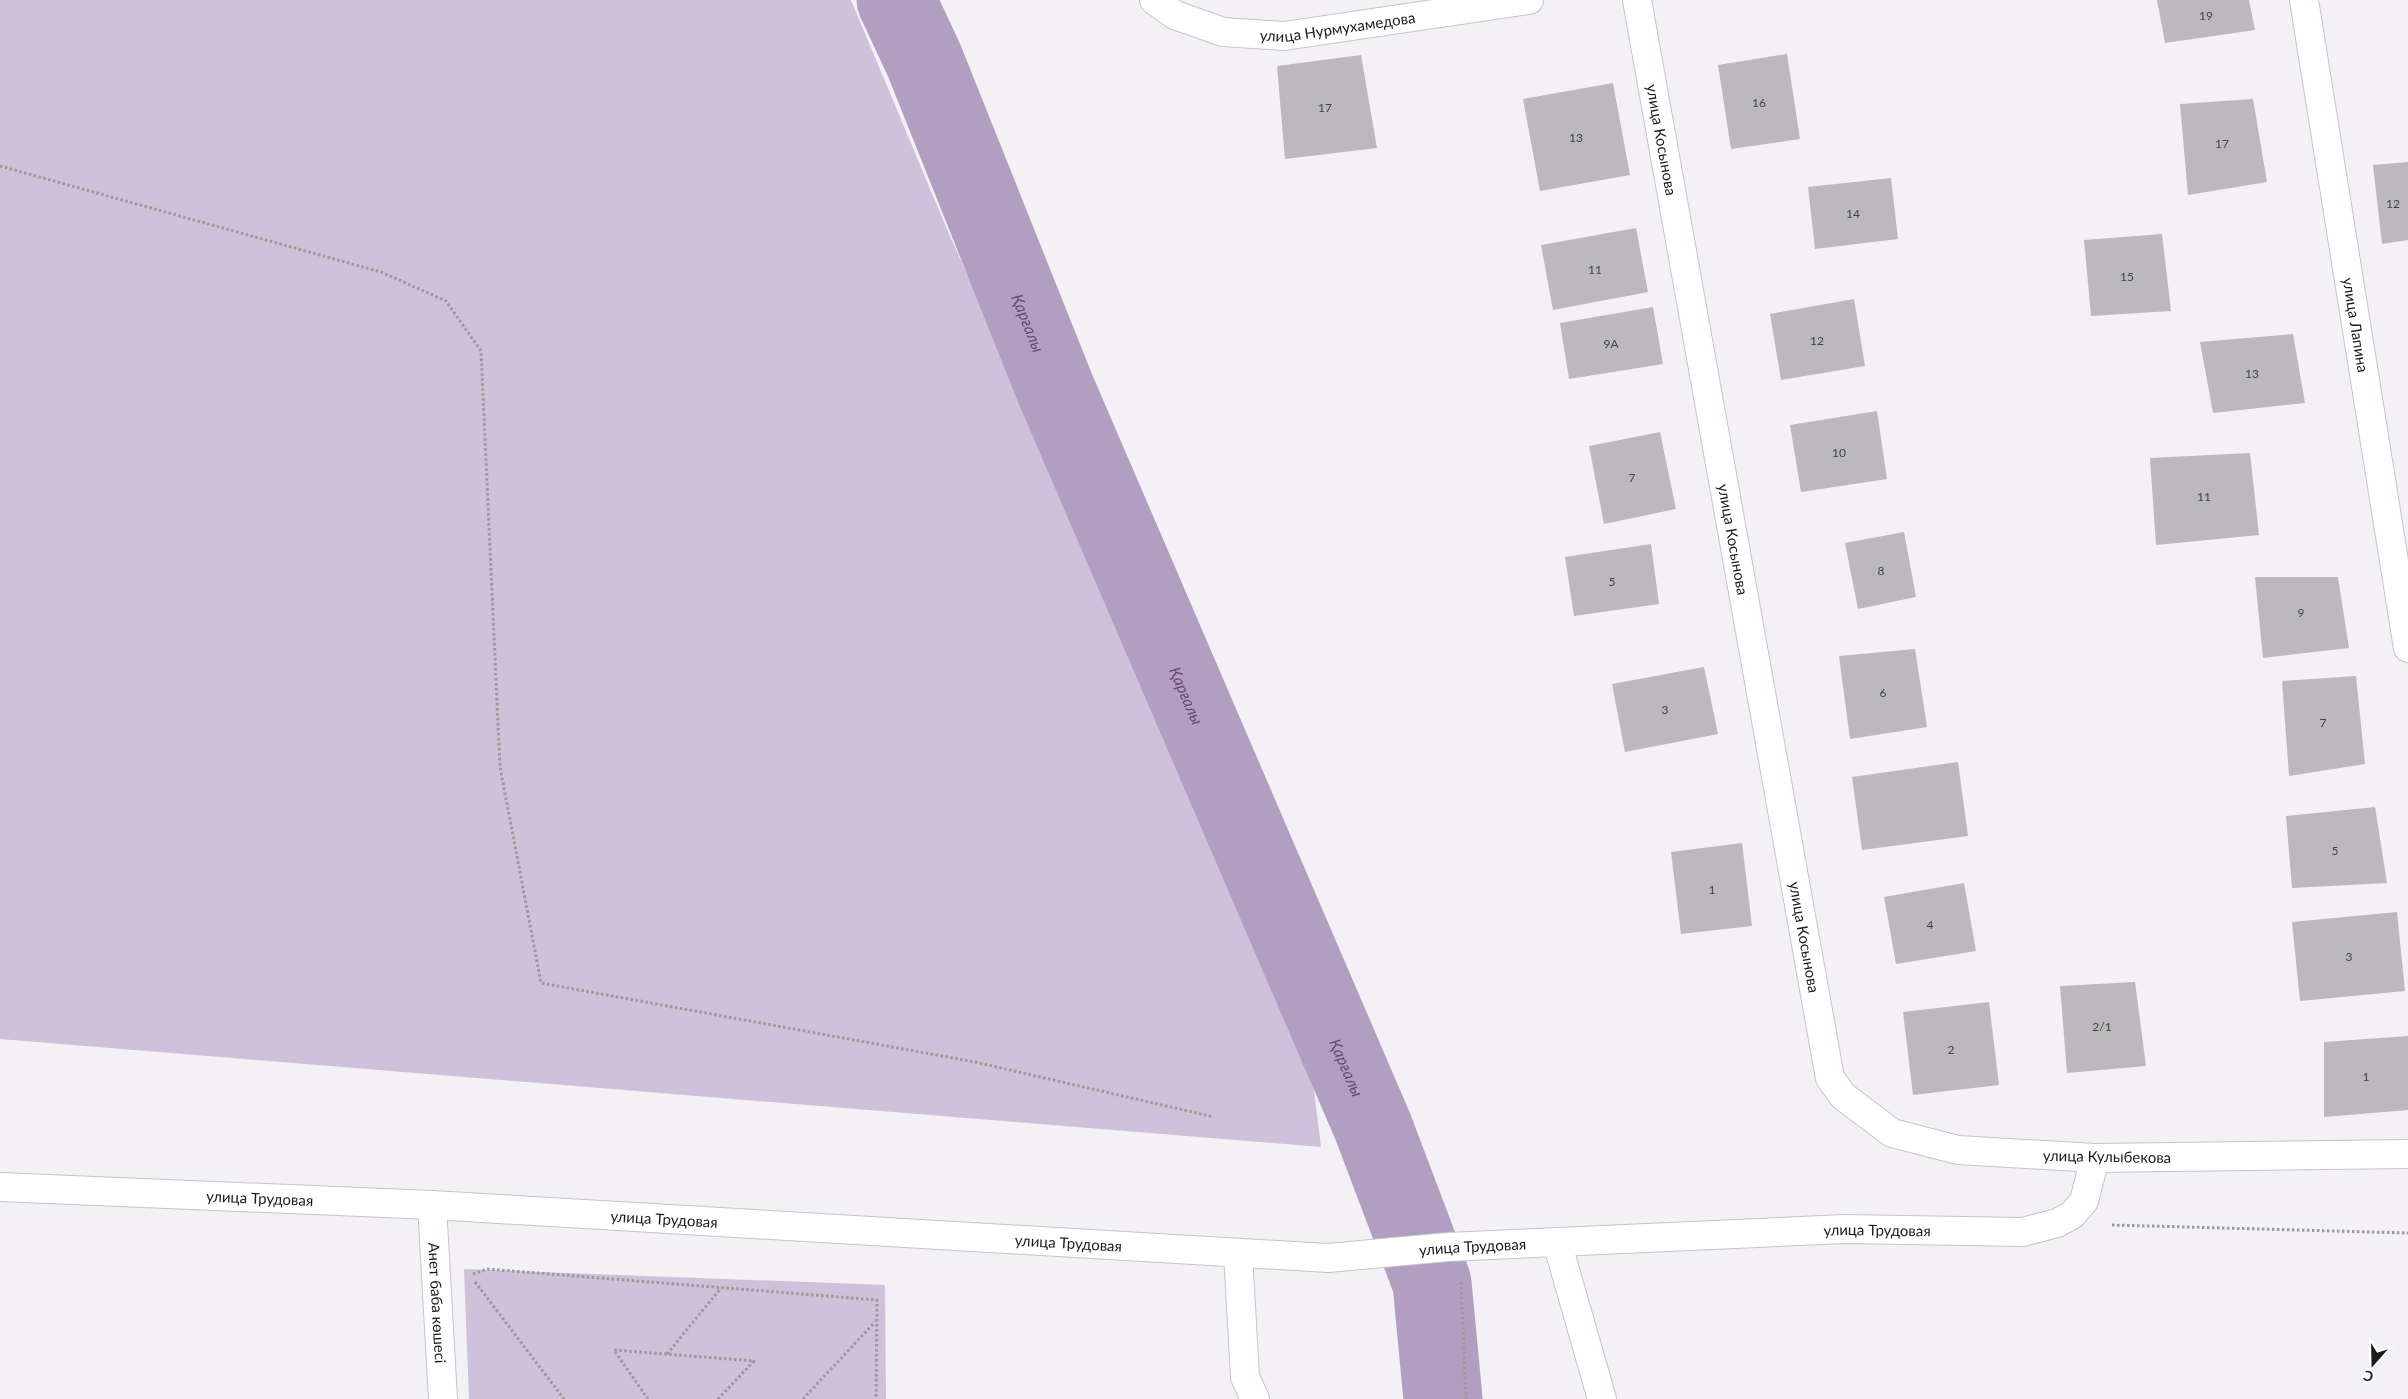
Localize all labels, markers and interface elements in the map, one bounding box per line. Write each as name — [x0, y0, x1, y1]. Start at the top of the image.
street label: улица Нурмухамедова — [1259, 8, 1416, 45]
house number: 19 — [2199, 8, 2213, 23]
street label: улица Косынова — [1643, 83, 1681, 197]
house number: 16 — [1752, 95, 1766, 110]
house number: 17 — [1318, 100, 1332, 115]
house number: 13 — [1569, 130, 1583, 145]
house number: 17 — [2215, 136, 2229, 151]
house number: 12 — [2386, 196, 2400, 211]
house number: 14 — [1846, 206, 1860, 221]
house number: 11 — [1588, 262, 1602, 277]
house number: 15 — [2120, 269, 2134, 284]
street label: улица Лапина — [2340, 276, 2373, 374]
water label: Қарғалы — [1009, 291, 1049, 354]
house number: 12 — [1810, 333, 1824, 348]
house number: 9А — [1603, 336, 1619, 351]
house number: 13 — [2245, 366, 2259, 381]
house number: 10 — [1832, 445, 1846, 460]
house number: 7 — [1629, 470, 1636, 485]
street label: улица Косынова — [1715, 482, 1752, 597]
house number: 11 — [2197, 489, 2211, 504]
house number: 8 — [1878, 563, 1885, 578]
house number: 5 — [1609, 574, 1616, 589]
house number: 9 — [2298, 605, 2305, 620]
water label: Қарғалы — [1166, 664, 1208, 727]
house number: 6 — [1880, 685, 1887, 700]
house number: 3 — [1662, 702, 1669, 717]
house number: 7 — [2320, 715, 2327, 730]
house number: 5 — [2332, 843, 2339, 858]
street label: улица Косынова — [1786, 880, 1824, 994]
house number: 1 — [1709, 882, 1716, 897]
house number: 4 — [1927, 917, 1934, 932]
house number: 3 — [2346, 949, 2353, 964]
house number: 2/1 — [2092, 1019, 2112, 1034]
water label: Қарғалы — [1327, 1036, 1368, 1099]
house number: 2 — [1948, 1042, 1955, 1057]
house number: 1 — [2363, 1069, 2370, 1084]
street label: улица Кулыбекова — [2043, 1146, 2171, 1166]
street label: улица Трудовая — [206, 1187, 314, 1209]
street label: улица Трудовая — [610, 1207, 718, 1231]
street label: улица Трудовая — [1823, 1220, 1931, 1239]
street label: улица Трудовая — [1014, 1230, 1123, 1255]
street label: улица Трудовая — [1418, 1234, 1526, 1259]
street label: Анет баба көшесі — [425, 1242, 450, 1364]
north arrow — [2348, 1339, 2398, 1389]
text: С — [2360, 1367, 2376, 1386]

